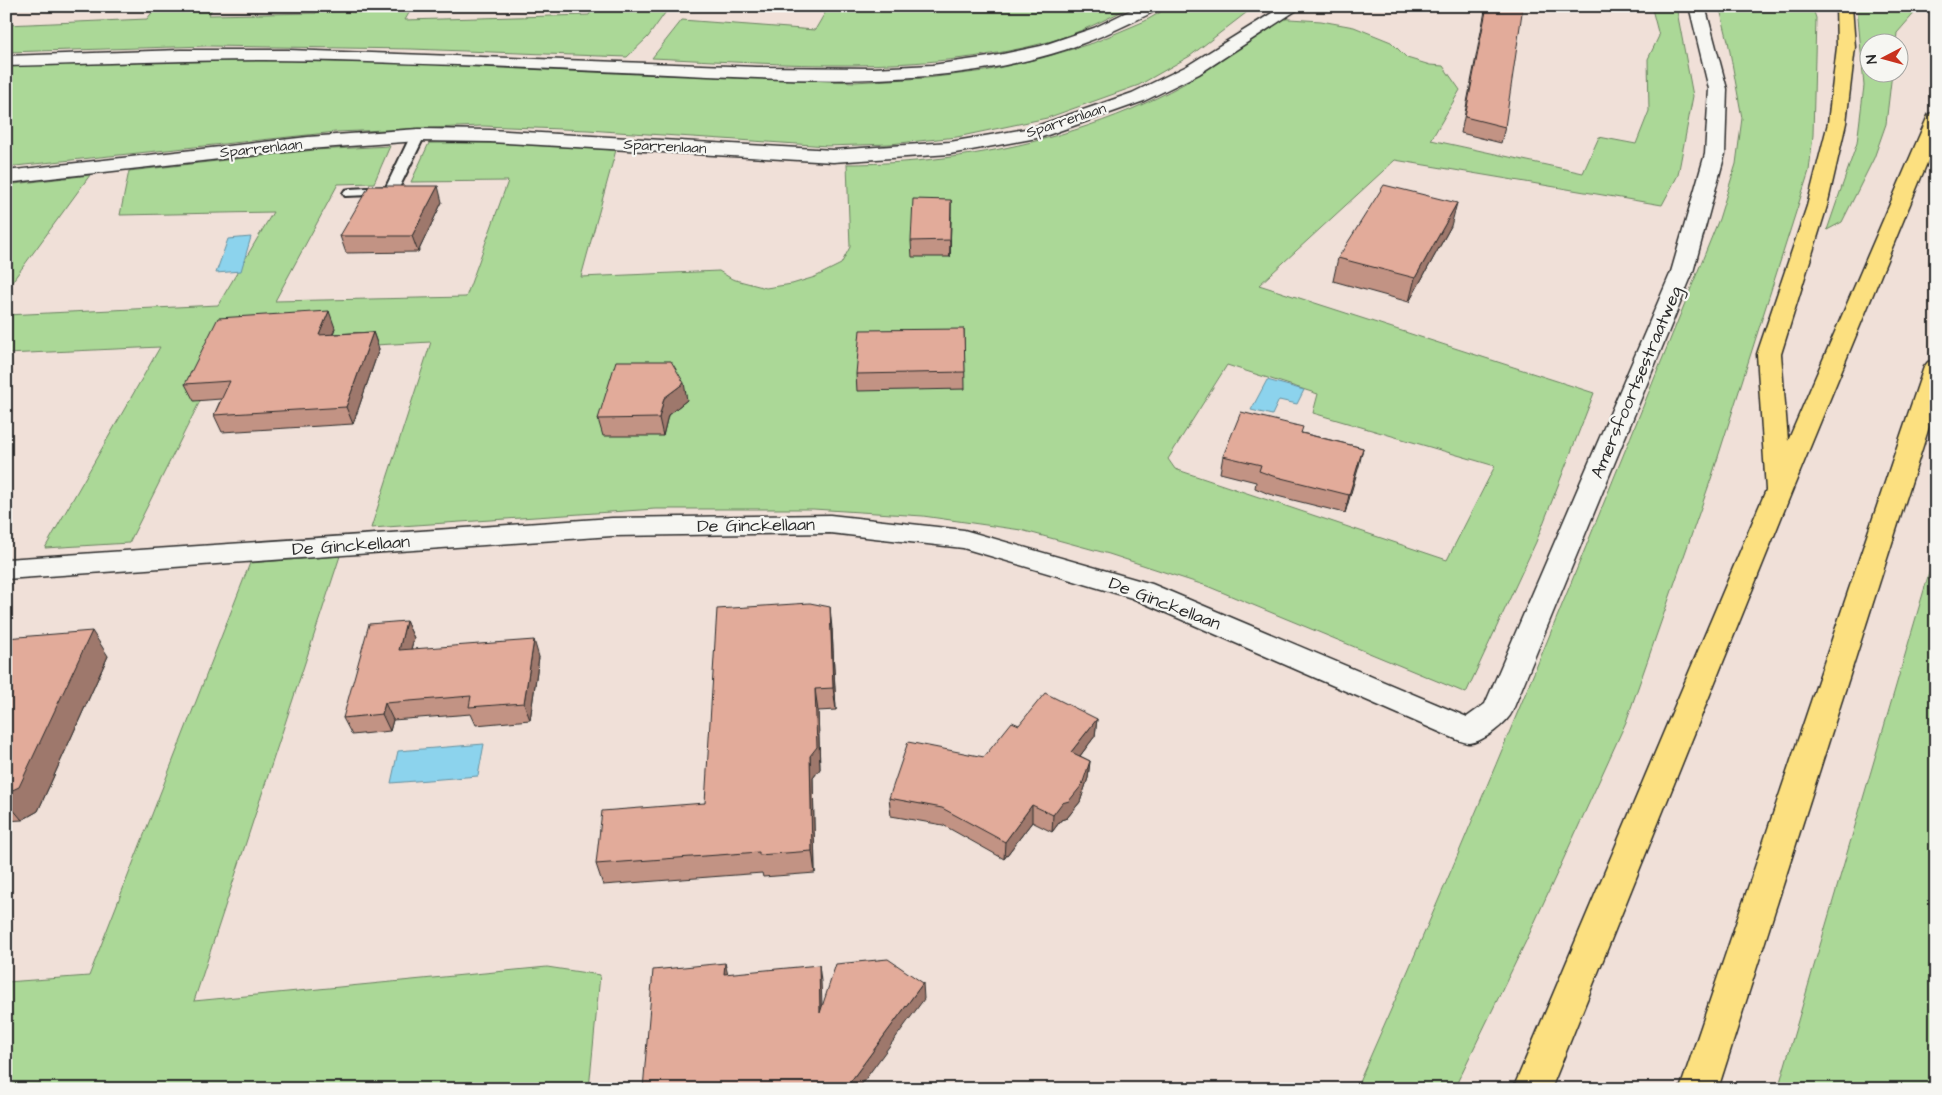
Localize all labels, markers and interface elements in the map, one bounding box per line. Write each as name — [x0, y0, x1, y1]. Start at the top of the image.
north arrow — [1860, 32, 1910, 82]
text: N — [1862, 54, 1882, 65]
street label: Sparrenlaan — [1023, 98, 1109, 143]
street label: Sparrenlaan — [219, 134, 304, 163]
street label: Sparrenlaan — [623, 134, 707, 159]
street label: Amersfoortsestraatweg — [1585, 282, 1689, 483]
street label: De Ginckellaan — [697, 512, 815, 539]
street label: De Ginckellaan — [291, 529, 411, 562]
street label: De Ginckellaan — [1105, 571, 1224, 636]

